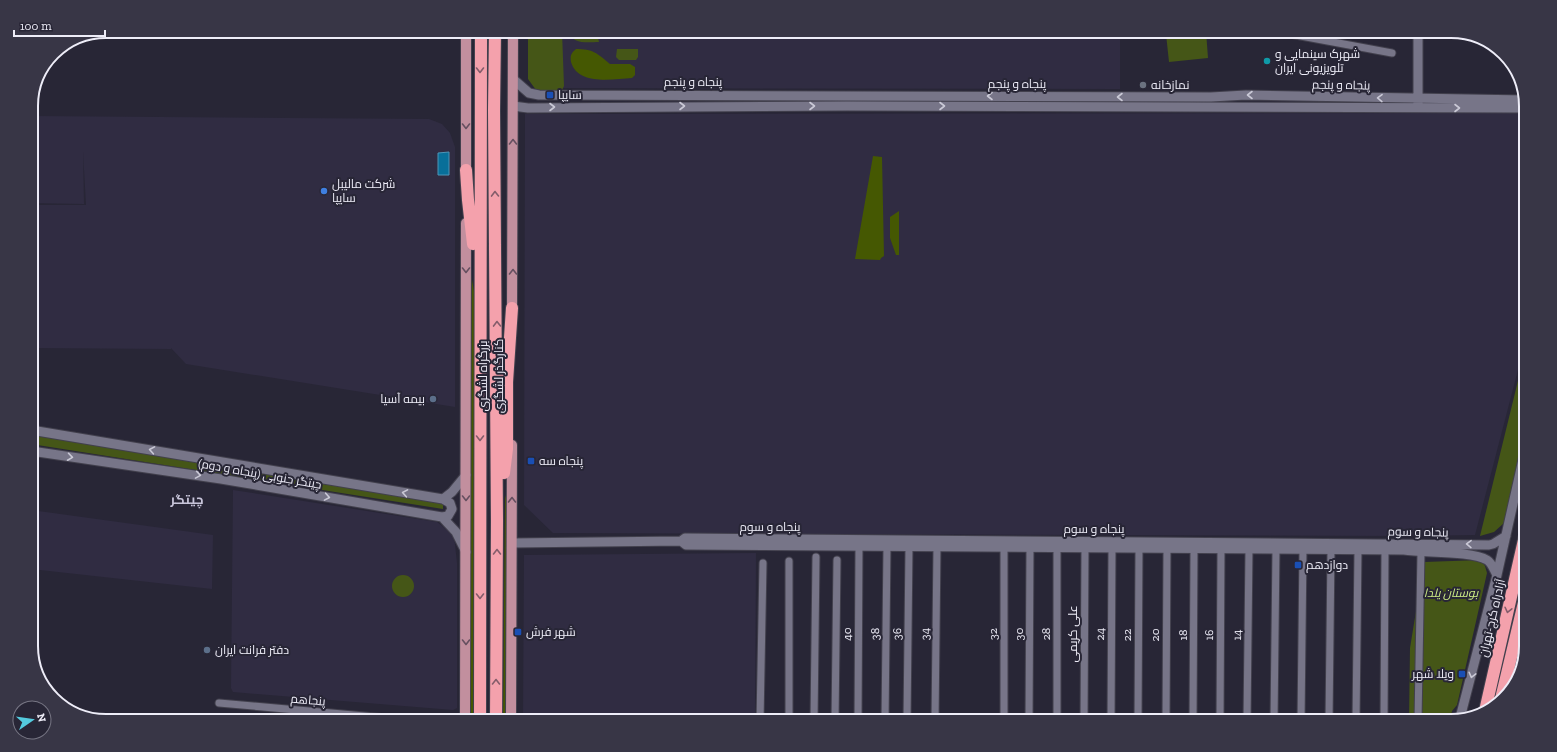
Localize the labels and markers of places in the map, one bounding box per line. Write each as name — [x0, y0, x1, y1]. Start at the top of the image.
place label: شهرک سینمایی و تلویزیونی ایران — [1275, 47, 1360, 75]
marker: شهرک سینمایی و تلویزیونی ایران — [1262, 56, 1272, 66]
place label: نمازخانه — [1151, 78, 1189, 92]
marker: نمازخانه — [1138, 80, 1148, 90]
place label: سایپا — [558, 88, 582, 103]
marker: سایپا — [545, 90, 555, 100]
place label: شرکت مالیبل سایپا — [332, 177, 395, 206]
marker: شرکت مالیبل سایپا — [319, 186, 329, 196]
place label: بیمه آسیا — [380, 392, 425, 406]
marker: بیمه آسیا — [428, 394, 438, 404]
place label: پنجاه سه — [539, 454, 584, 470]
marker: پنجاه سه — [526, 456, 536, 466]
place label: دوازدهم — [1306, 558, 1348, 573]
marker: دوازدهم — [1293, 560, 1303, 570]
place label: شهر فرش — [526, 625, 576, 639]
marker: شهر فرش — [513, 627, 523, 637]
place label: دفتر فرانت ایران — [215, 643, 289, 657]
marker: دفتر فرانت ایران — [202, 645, 212, 655]
place label: ویلا شهر — [1411, 667, 1454, 681]
marker: ویلا شهر — [1457, 669, 1467, 679]

